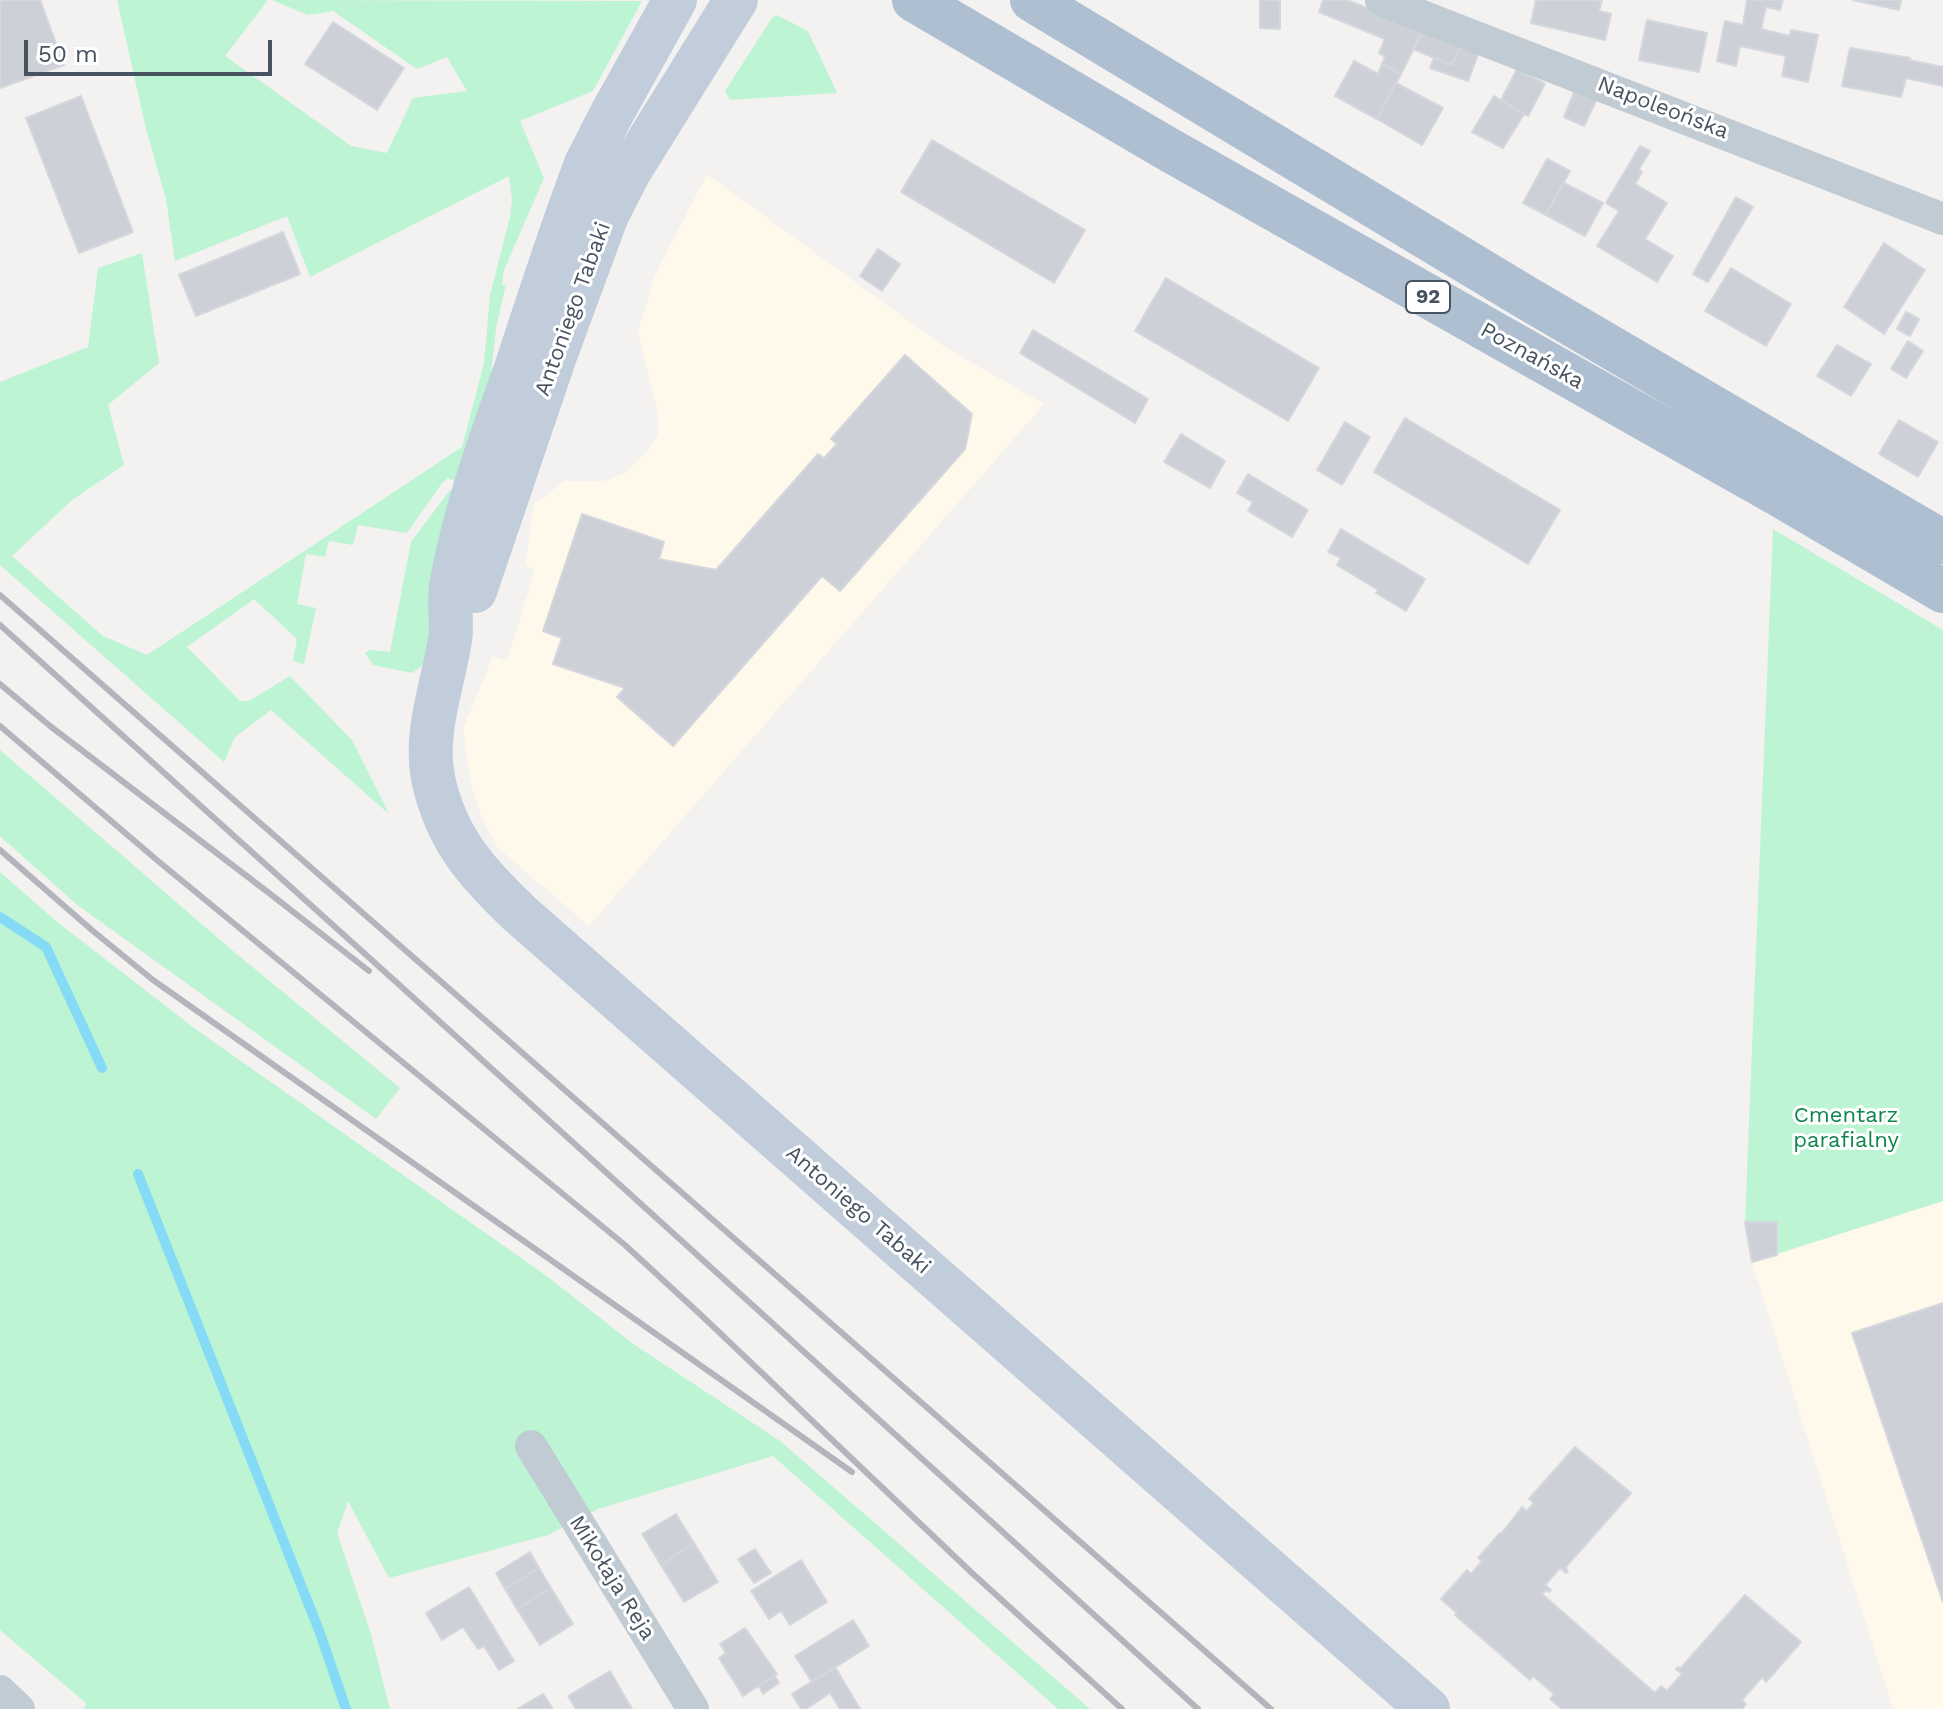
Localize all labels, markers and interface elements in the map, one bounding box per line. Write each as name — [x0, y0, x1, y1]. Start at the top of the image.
scale bar — [28, 24, 276, 74]
text: 50 m — [38, 40, 98, 68]
street label: Napoleońska — [1594, 71, 1732, 145]
street label: Antoniego Tabaki — [529, 218, 617, 400]
road number: 92 — [1406, 281, 1450, 313]
street label: Poznańska — [1476, 317, 1588, 395]
park label: Cmentarz parafialny — [1793, 1103, 1899, 1154]
street label: Antoniego Tabaki — [780, 1140, 936, 1280]
street label: Mikołaja Reja — [563, 1511, 661, 1645]

